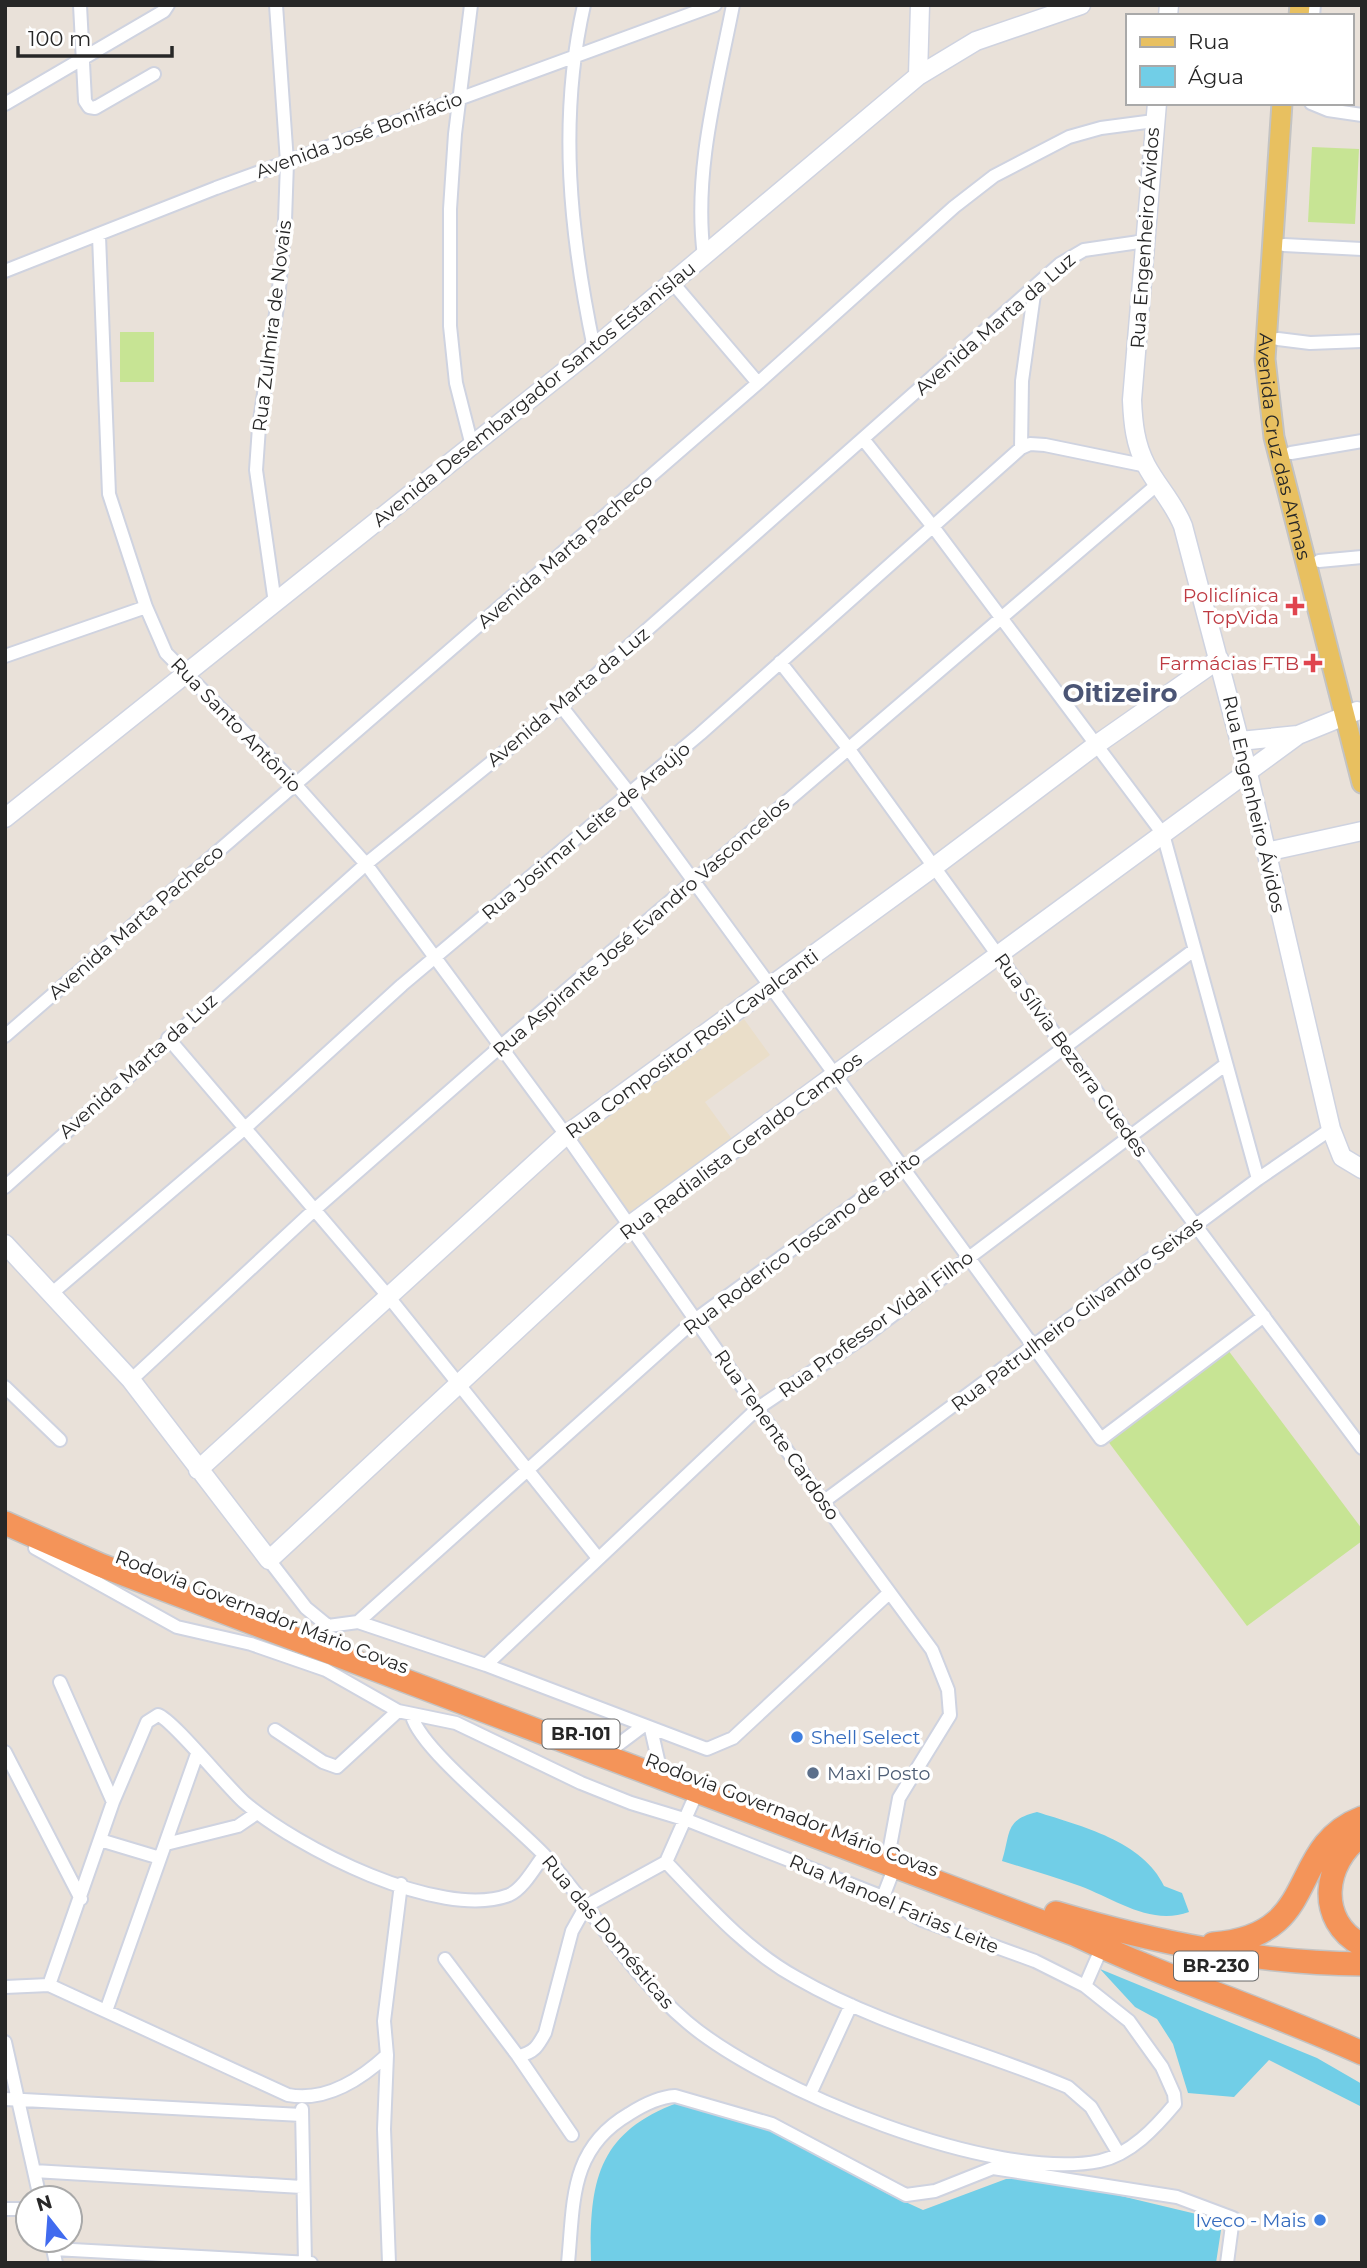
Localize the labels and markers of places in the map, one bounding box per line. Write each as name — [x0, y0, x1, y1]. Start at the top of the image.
place label: Policlínica TopVida — [1183, 584, 1279, 629]
marker: Policlínica TopVida — [1285, 596, 1305, 616]
place label: Farmácias FTB — [1159, 652, 1299, 675]
marker: Farmácias FTB — [1305, 655, 1321, 671]
place label: Shell Select — [811, 1726, 921, 1749]
marker: Shell Select — [789, 1729, 805, 1745]
place label: Maxi Posto — [827, 1762, 931, 1785]
marker: Maxi Posto — [805, 1765, 821, 1781]
place label: Iveco - Mais — [1195, 2209, 1306, 2232]
marker: Iveco - Mais — [1312, 2212, 1328, 2228]

